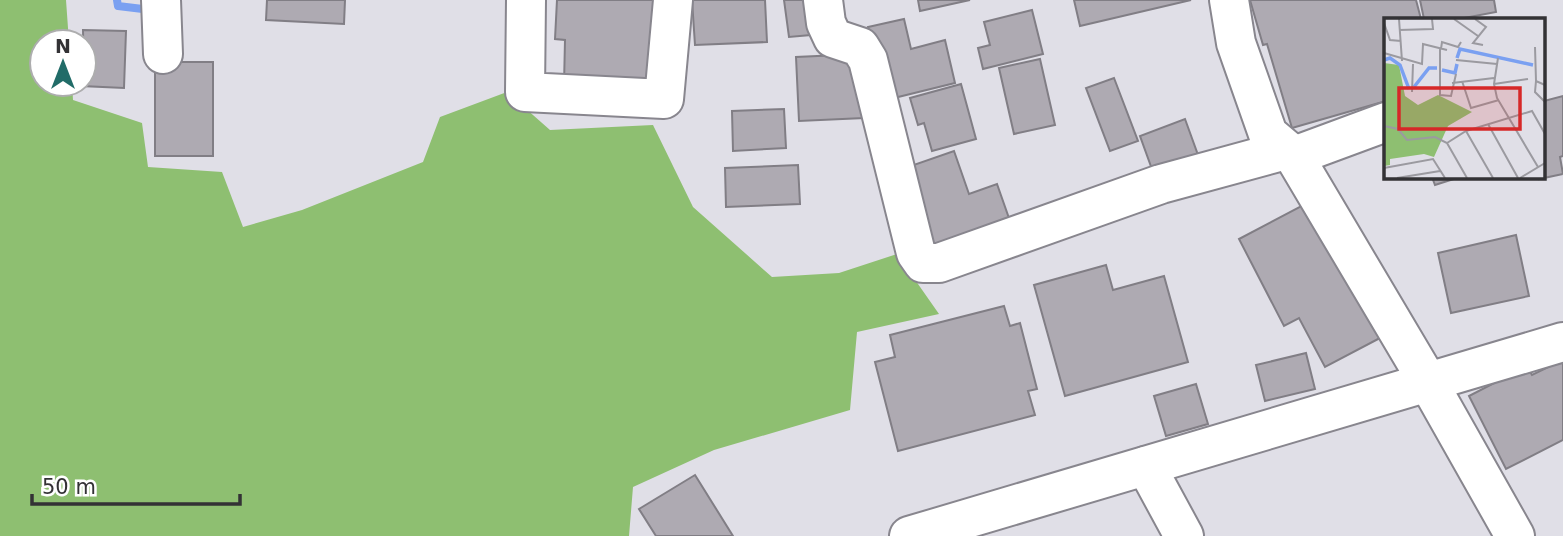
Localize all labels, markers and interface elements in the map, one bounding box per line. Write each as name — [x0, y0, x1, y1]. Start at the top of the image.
inset map — [1384, 18, 1546, 178]
north arrow — [28, 28, 98, 98]
text: N — [55, 35, 71, 57]
scale bar — [32, 462, 240, 506]
text: 50 m — [42, 475, 96, 499]

